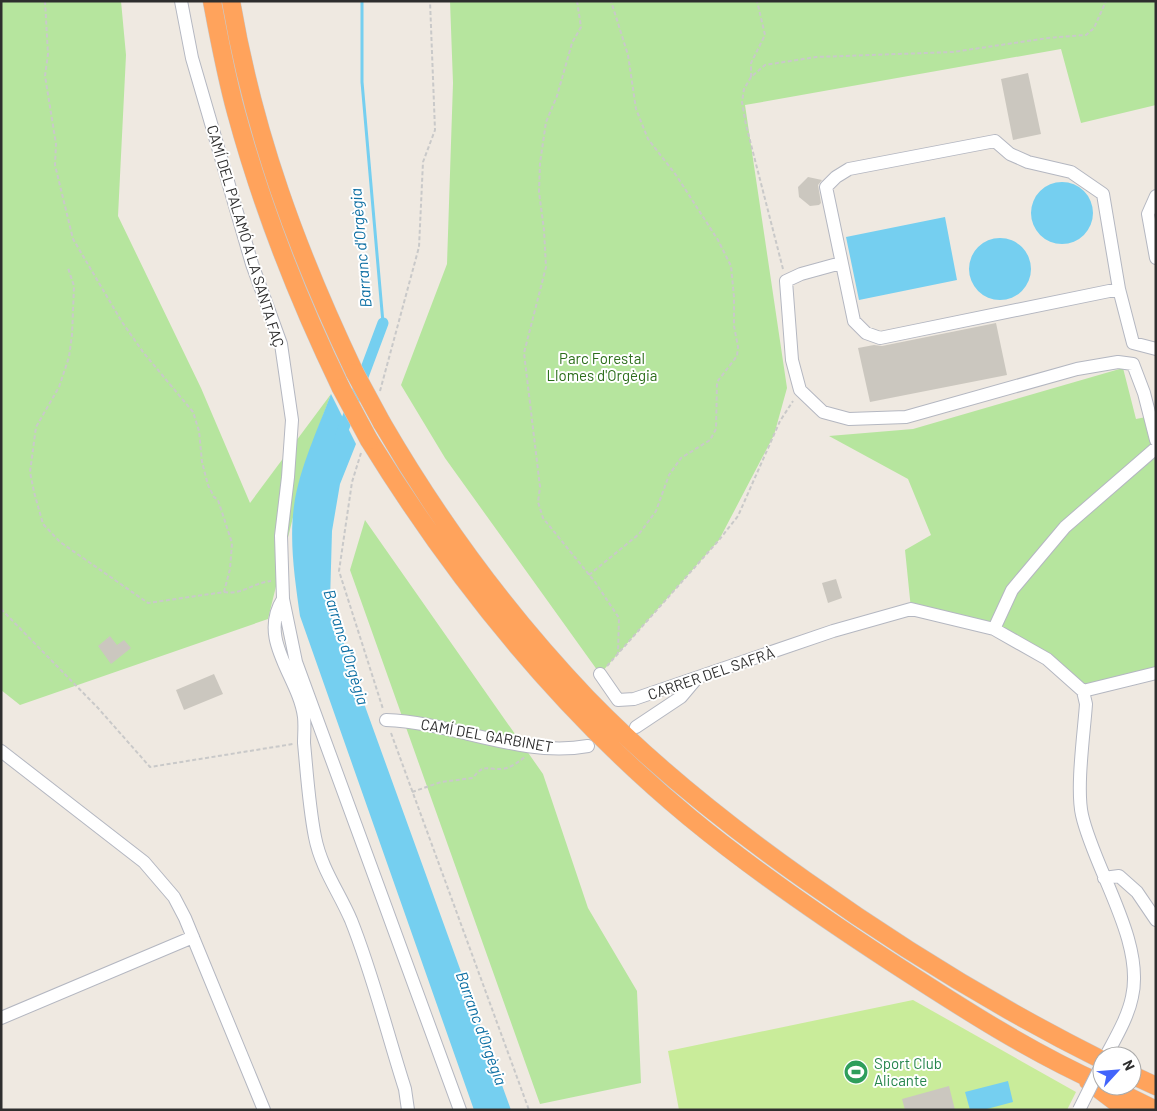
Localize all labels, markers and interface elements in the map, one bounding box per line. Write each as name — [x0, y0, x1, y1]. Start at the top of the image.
street label: CAMÍ DEL PALAMÓ A LA SANTA FAÇ — [204, 123, 288, 349]
water label: Barranc d'Orgègia — [345, 187, 375, 309]
park label: Parc Forestal Llomes d'Orgègia — [547, 349, 657, 384]
water label: Barranc d'Orgègia — [320, 587, 374, 707]
street label: CARRER DEL SAFRÀ — [645, 643, 777, 703]
street label: CAMÍ DEL GARBINET — [419, 715, 555, 755]
water label: Barranc d'Orgègia — [453, 968, 511, 1088]
north arrow — [1092, 1046, 1142, 1096]
place label: Sport Club Alicante — [874, 1054, 942, 1089]
text: N — [1119, 1057, 1139, 1073]
sports icon: Sport Club Alicante — [843, 1059, 869, 1085]

